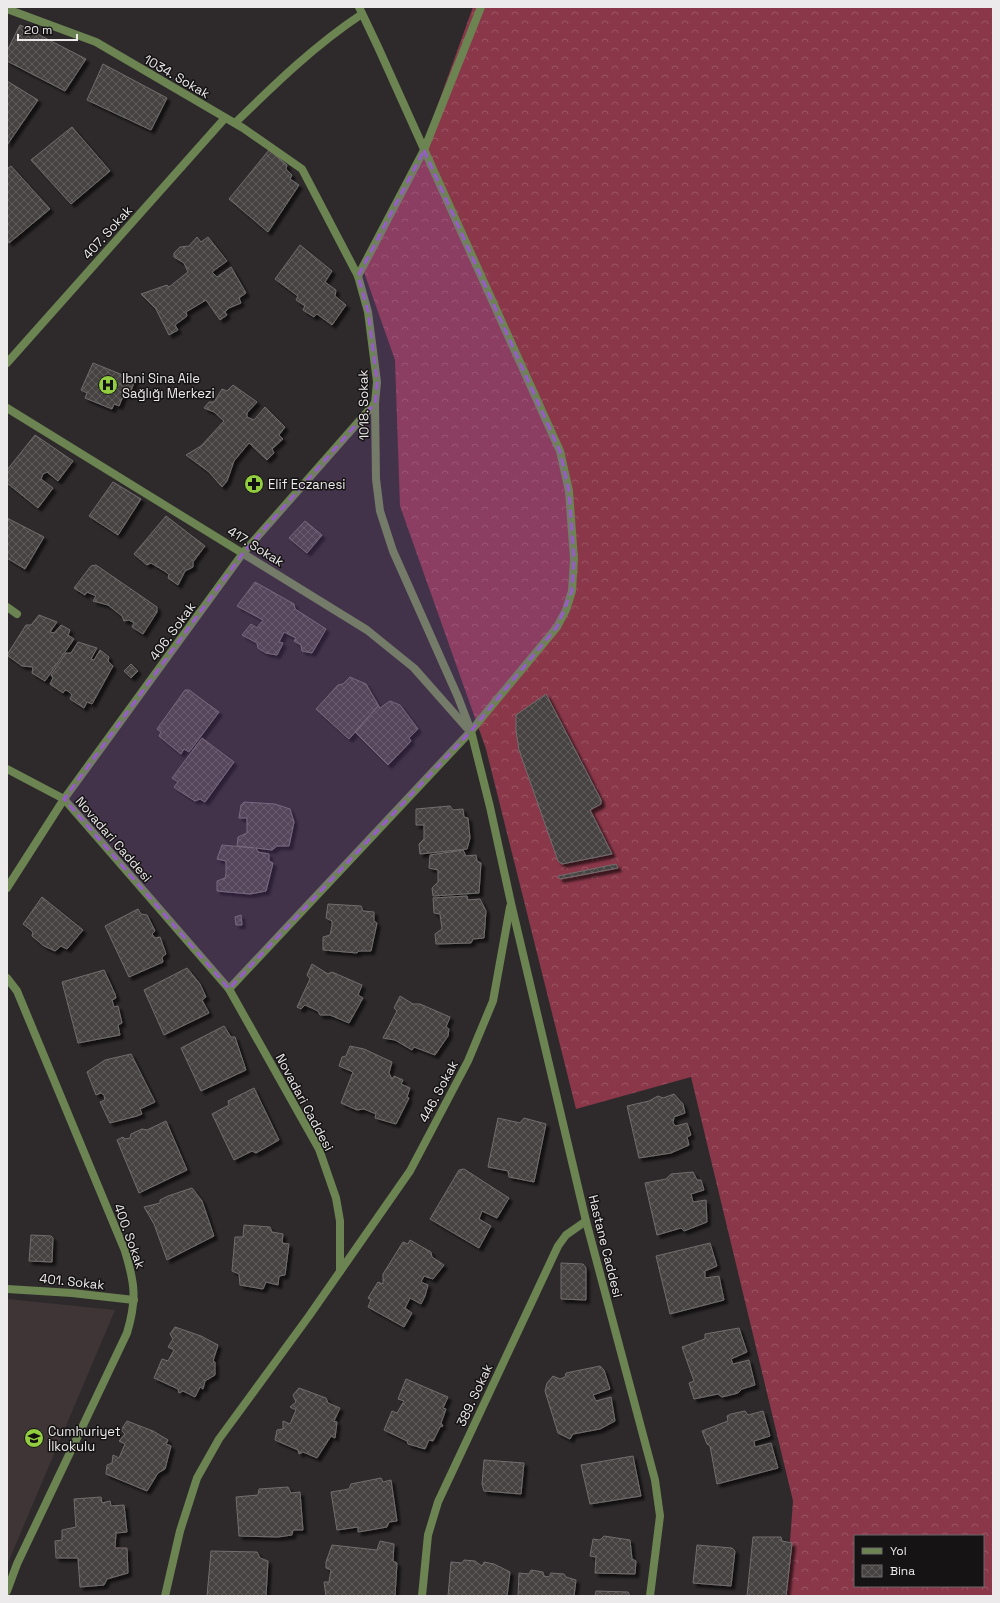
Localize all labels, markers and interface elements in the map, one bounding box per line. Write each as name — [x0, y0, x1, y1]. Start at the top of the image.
scale bar — [18, 16, 77, 42]
text: 20 m — [24, 22, 52, 38]
street label: 1034. Sokak — [141, 51, 213, 102]
street label: 407. Sokak — [79, 202, 136, 263]
street label: 1018. Sokak — [354, 369, 373, 441]
place label: Ibni Sina Aile Sağlığı Merkezi — [122, 370, 215, 402]
hospital icon: Ibni Sina Aile Sağlığı Merkezi — [97, 374, 119, 396]
pharmacy icon: Elif Eczanesi — [243, 473, 265, 495]
place label: Elif Eczanesi — [268, 476, 346, 493]
street label: 417. Sokak — [224, 522, 287, 570]
street label: 406. Sokak — [146, 599, 199, 664]
street label: Novadari Caddesi — [72, 793, 155, 886]
street label: Novadari Caddesi — [272, 1051, 337, 1154]
street label: 446. Sokak — [415, 1057, 462, 1125]
street label: Hastane Caddesi — [585, 1193, 626, 1299]
street label: 400. Sokak — [110, 1201, 149, 1271]
street label: 401. Sokak — [39, 1270, 105, 1293]
street label: 389. Sokak — [453, 1361, 496, 1429]
place label: Cumhuriyet İlkokulu — [48, 1423, 121, 1455]
school or university icon: Cumhuriyet İlkokulu — [23, 1427, 45, 1449]
legend — [854, 1535, 984, 1587]
text: Yol — [890, 1543, 907, 1559]
text: Bina — [890, 1563, 915, 1579]

